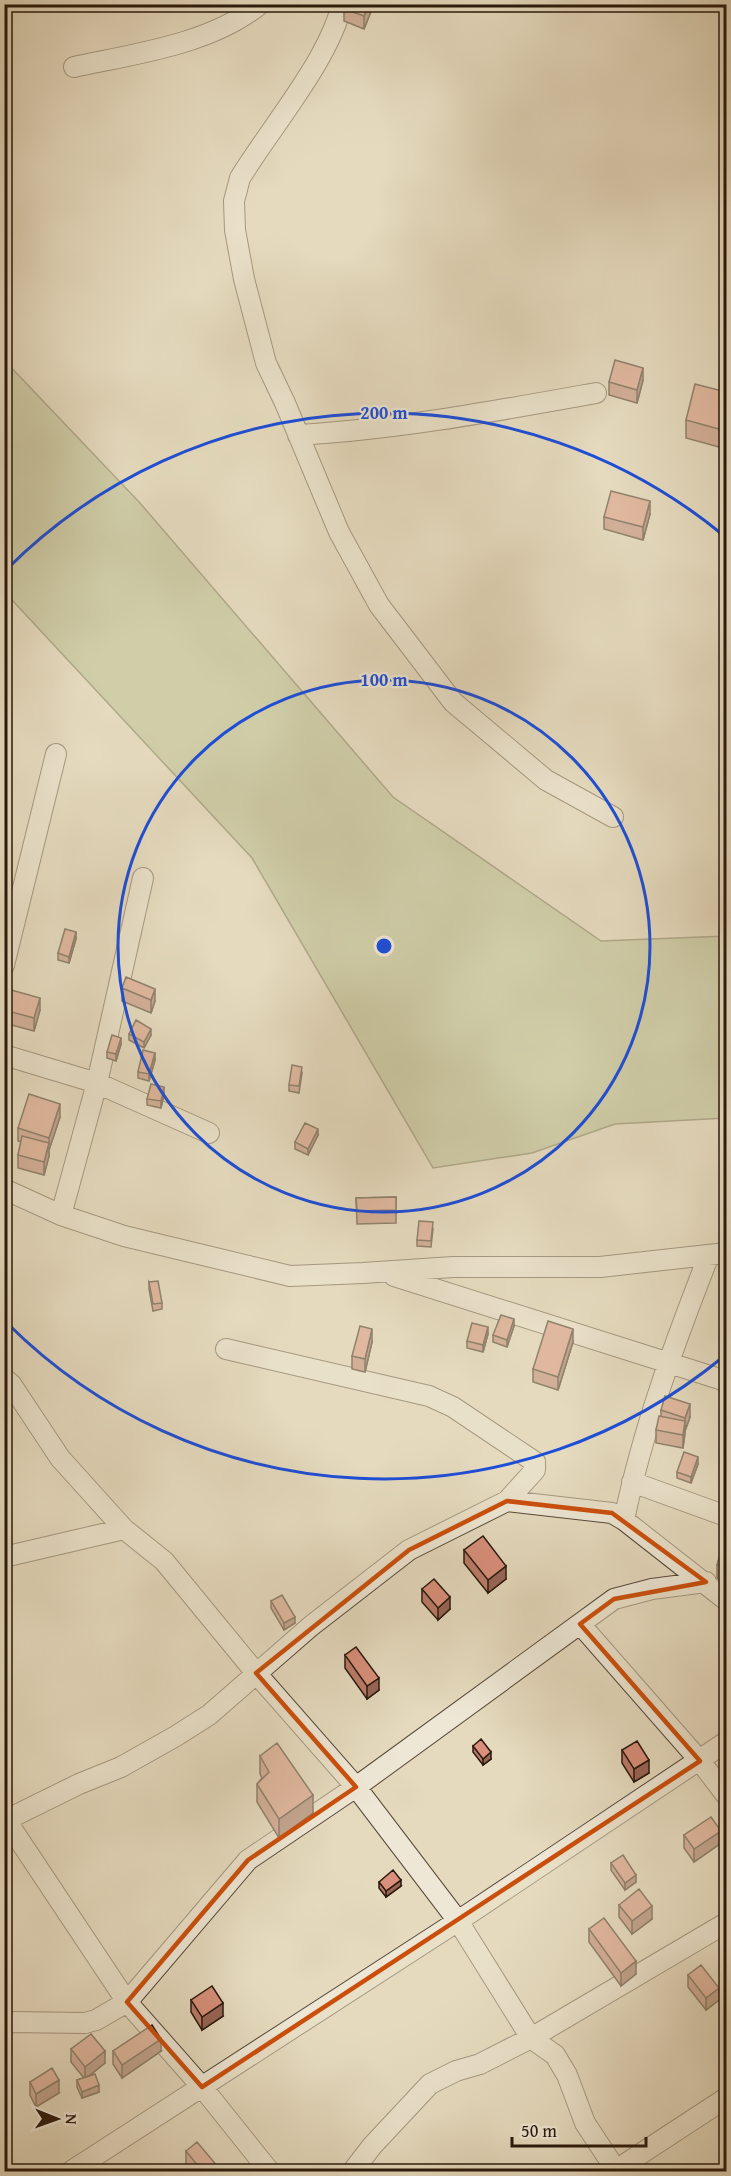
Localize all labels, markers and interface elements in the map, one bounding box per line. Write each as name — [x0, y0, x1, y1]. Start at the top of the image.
text: 200 m — [360, 399, 408, 426]
text: 100 m — [360, 666, 408, 693]
centre of rings — [374, 936, 394, 956]
north arrow — [27, 2089, 87, 2149]
scale bar — [512, 2110, 646, 2148]
text: N — [60, 2114, 84, 2125]
text: 50 m — [521, 2117, 557, 2144]

